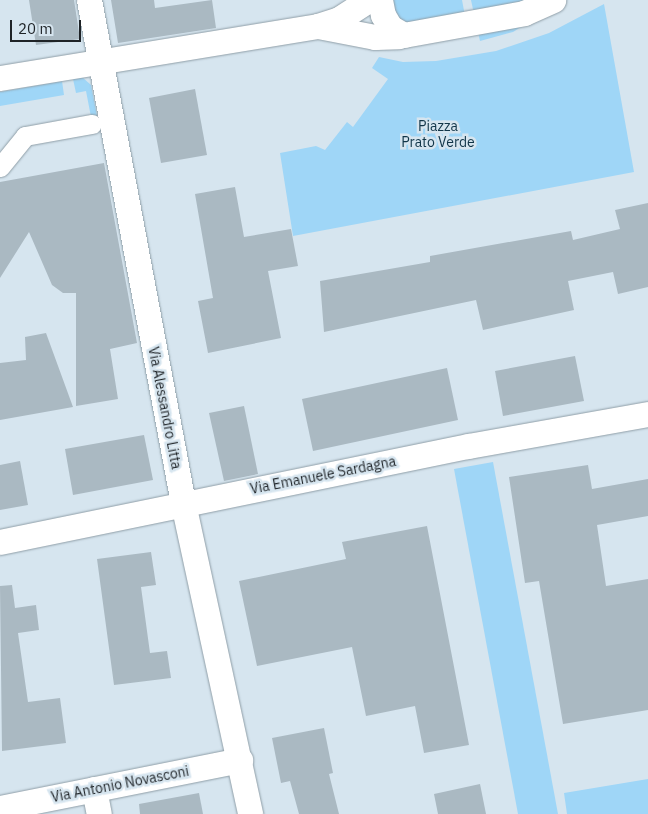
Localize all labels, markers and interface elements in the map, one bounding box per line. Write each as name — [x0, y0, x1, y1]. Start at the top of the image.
scale bar — [12, 10, 84, 42]
text: 20 m — [18, 19, 53, 38]
park label: Piazza Prato Verde — [401, 118, 475, 150]
street label: Via Alessandro Litta — [145, 345, 185, 471]
street label: Via Emanuele Sardagna — [249, 453, 397, 497]
street label: Via Antonio Novasconi — [50, 762, 190, 806]

